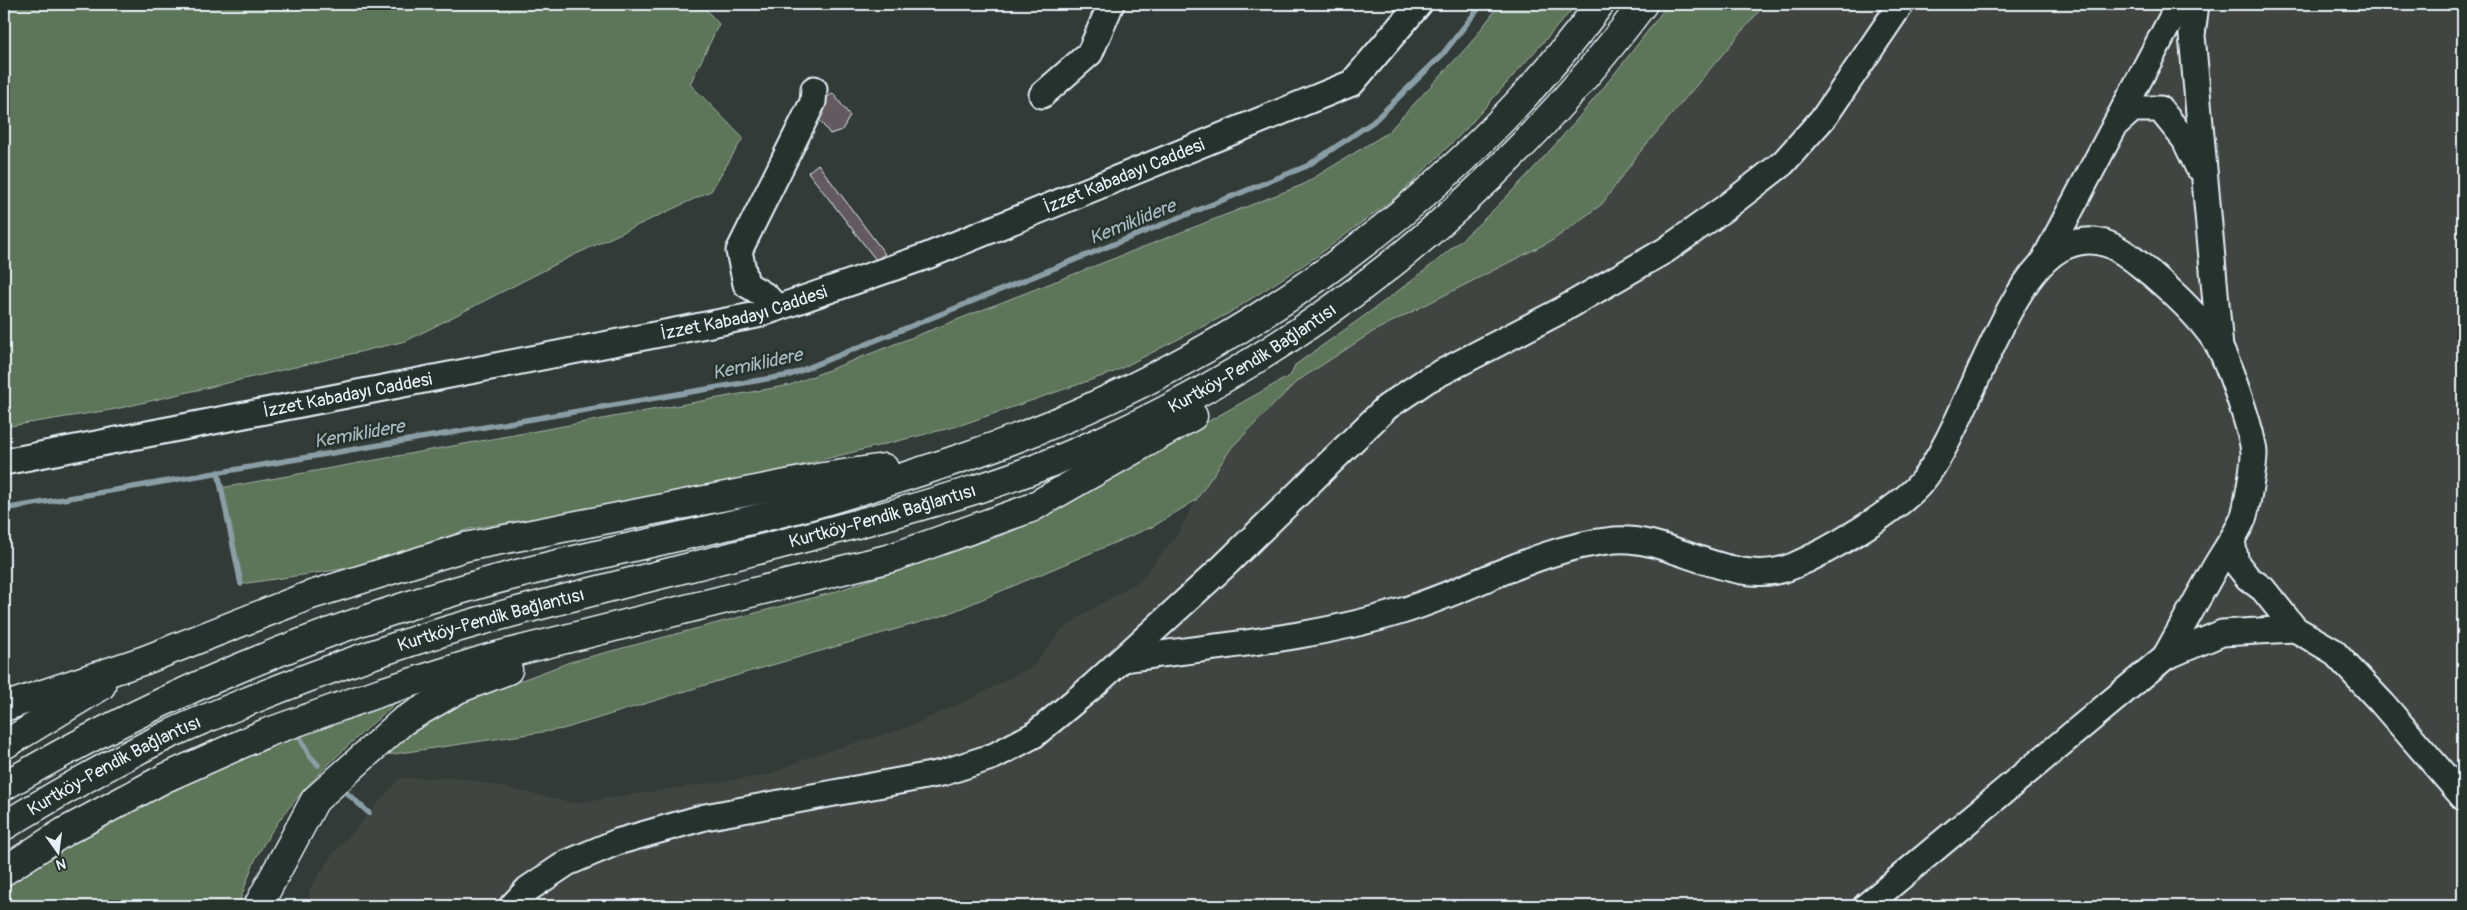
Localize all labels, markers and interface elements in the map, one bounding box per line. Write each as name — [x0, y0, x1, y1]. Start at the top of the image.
street label: İzzet Kabadayı Caddesi — [1041, 133, 1208, 219]
water label: Kemiklidere — [1086, 193, 1181, 250]
street label: İzzet Kabadayı Caddesi — [659, 281, 830, 346]
street label: Kurtköy-Pendik Bağlantısı — [1164, 298, 1341, 419]
water label: Kemiklidere — [710, 342, 806, 385]
street label: İzzet Kabadayı Caddesi — [261, 368, 434, 423]
water label: Kemiklidere — [312, 414, 408, 454]
street label: Kurtköy-Pendik Bağlantısı — [787, 479, 979, 553]
street label: Kurtköy-Pendik Bağlantısı — [395, 583, 587, 657]
street label: Kurtköy-Pendik Bağlantısı — [23, 711, 205, 821]
north arrow — [32, 828, 82, 878]
text: N — [54, 855, 68, 874]

